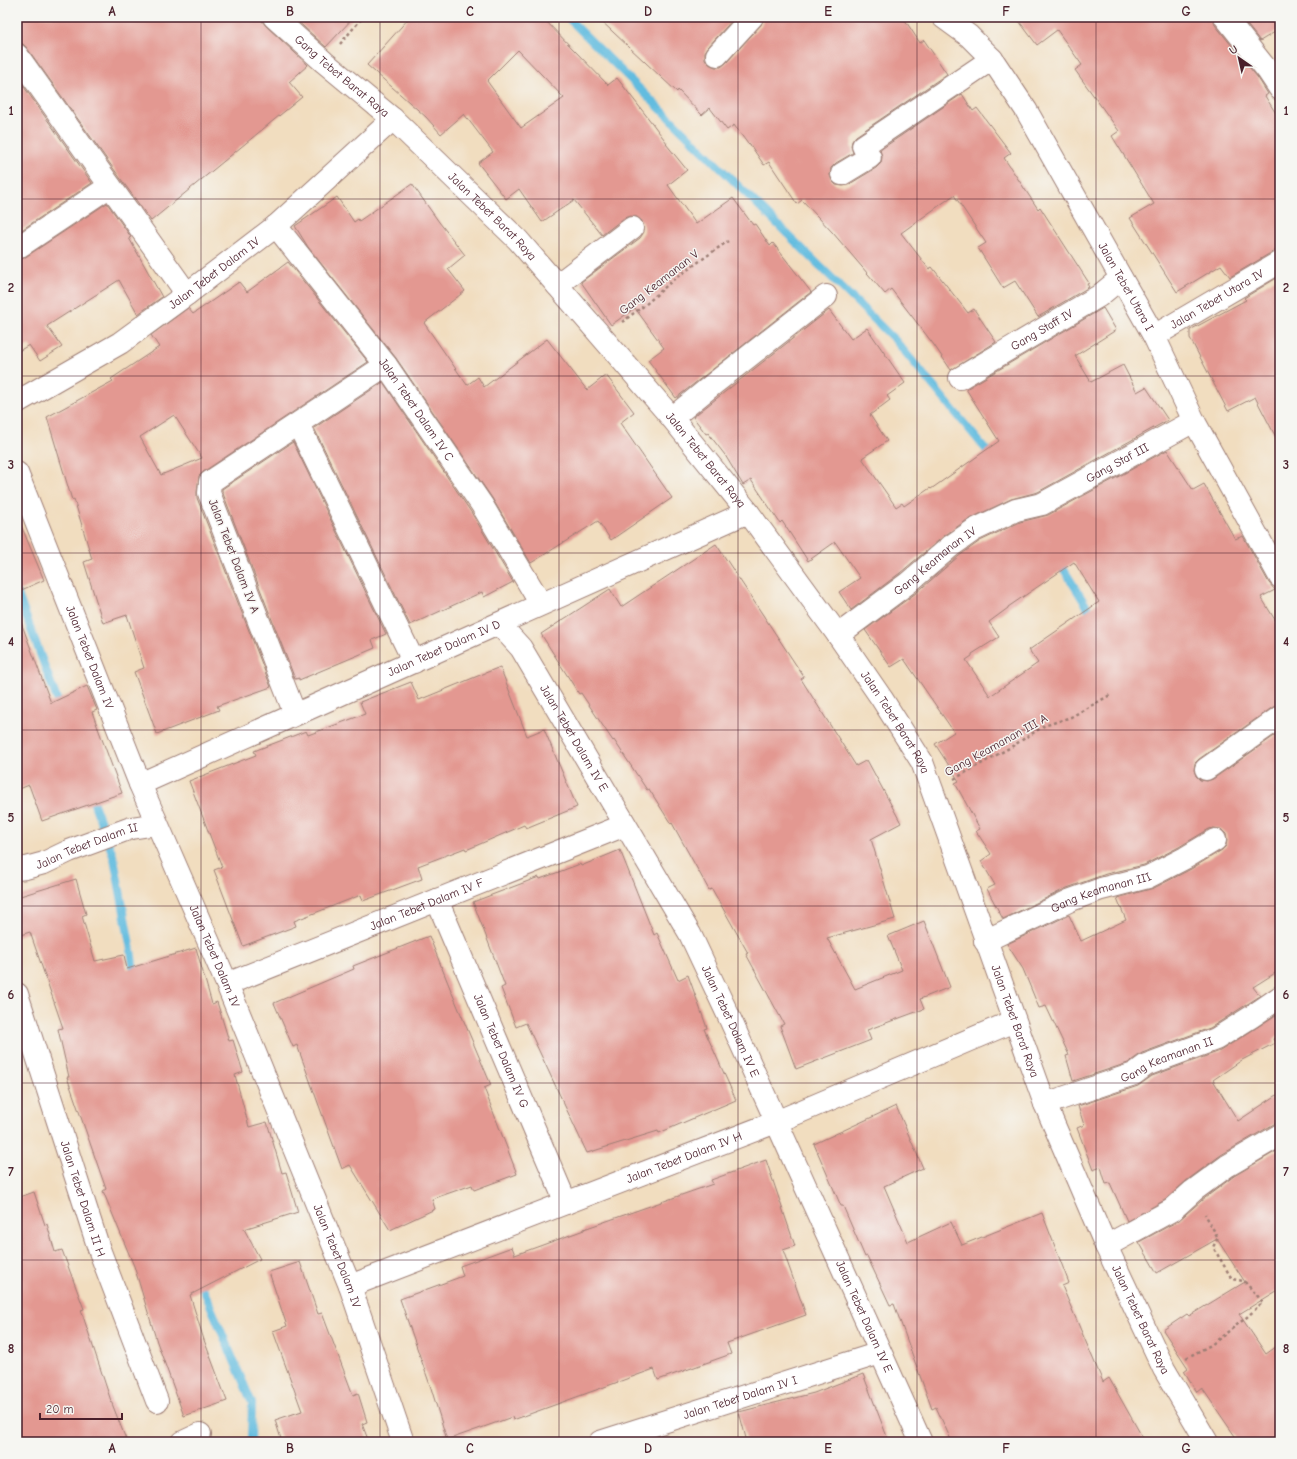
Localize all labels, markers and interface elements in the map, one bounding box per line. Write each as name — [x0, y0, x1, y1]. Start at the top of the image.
text: A — [108, 4, 116, 19]
text: B — [286, 4, 294, 19]
text: C — [466, 4, 474, 19]
text: D — [644, 4, 652, 19]
text: E — [824, 4, 832, 19]
text: F — [1002, 4, 1010, 19]
text: G — [1181, 4, 1191, 19]
street label: Gang Tebet Barat Raya — [292, 32, 392, 120]
north arrow — [1219, 38, 1259, 78]
text: U — [1227, 43, 1240, 58]
text: 1 — [8, 103, 14, 118]
text: 1 — [1283, 103, 1289, 118]
street label: Jalan Tebet Barat Raya — [445, 169, 539, 263]
street label: Jalan Tebet Dalam IV — [166, 234, 263, 312]
street label: Jalan Tebet Utara I — [1095, 240, 1157, 334]
street label: Gang Keamanan V — [617, 246, 702, 317]
street label: Jalan Tebet Utara IV — [1168, 266, 1267, 332]
text: 2 — [8, 280, 14, 295]
text: 2 — [1283, 280, 1289, 295]
street label: Gang Staff IV — [1008, 306, 1076, 353]
street label: Jalan Tebet Dalam IV C — [376, 355, 457, 463]
street label: Jalan Tebet Barat Raya — [663, 409, 749, 511]
street label: Gang Staf III — [1084, 440, 1151, 486]
text: 3 — [8, 457, 14, 472]
text: 3 — [1283, 457, 1289, 472]
street label: Jalan Tebet Dalam IV A — [206, 497, 262, 615]
street label: Gang Keamanan IV — [891, 523, 979, 598]
street label: Jalan Tebet Dalam IV — [63, 603, 117, 711]
street label: Jalan Tebet Dalam IV D — [386, 617, 502, 679]
text: 4 — [8, 634, 14, 649]
text: 4 — [1283, 634, 1289, 649]
street label: Jalan Tebet Barat Raya — [858, 668, 933, 775]
street label: Jalan Tebet Dalam IV E — [537, 682, 611, 794]
street label: Gang Keamanan III A — [942, 711, 1050, 779]
text: 5 — [8, 810, 15, 825]
text: 5 — [1283, 810, 1290, 825]
street label: Jalan Tebet Dalam II — [34, 820, 139, 872]
street label: Gang Keamanan III — [1049, 869, 1154, 916]
street label: Jalan Tebet Dalam IV F — [368, 875, 486, 933]
street label: Jalan Tebet Dalam IV — [186, 903, 243, 1010]
street label: Jalan Tebet Dalam IV E — [699, 963, 762, 1079]
street label: Jalan Tebet Barat Raya — [988, 963, 1042, 1079]
text: 6 — [8, 987, 15, 1002]
text: 6 — [1283, 987, 1290, 1002]
street label: Jalan Tebet Dalam IV G — [471, 992, 532, 1110]
street label: Gang Keamanan II — [1119, 1034, 1215, 1085]
street label: Jalan Tebet Dalam IV H — [624, 1129, 744, 1186]
street label: Jalan Tebet Dalam II H — [58, 1139, 108, 1259]
text: 7 — [8, 1164, 14, 1179]
text: 7 — [1283, 1164, 1289, 1179]
street label: Jalan Tebet Dalam IV — [310, 1202, 364, 1310]
street label: Jalan Tebet Dalam IV E — [833, 1258, 896, 1375]
street label: Jalan Tebet Barat Raya — [1109, 1263, 1172, 1377]
text: 8 — [8, 1341, 14, 1356]
text: 8 — [1283, 1341, 1289, 1356]
street label: Jalan Tebet Dalam IV I — [681, 1373, 799, 1422]
scale bar — [40, 1395, 122, 1421]
text: 20 m — [46, 1402, 74, 1416]
text: A — [108, 1441, 116, 1456]
text: B — [286, 1441, 294, 1456]
text: C — [466, 1441, 474, 1456]
text: D — [644, 1441, 652, 1456]
text: E — [824, 1441, 832, 1456]
text: F — [1002, 1441, 1010, 1456]
text: G — [1181, 1441, 1191, 1456]

